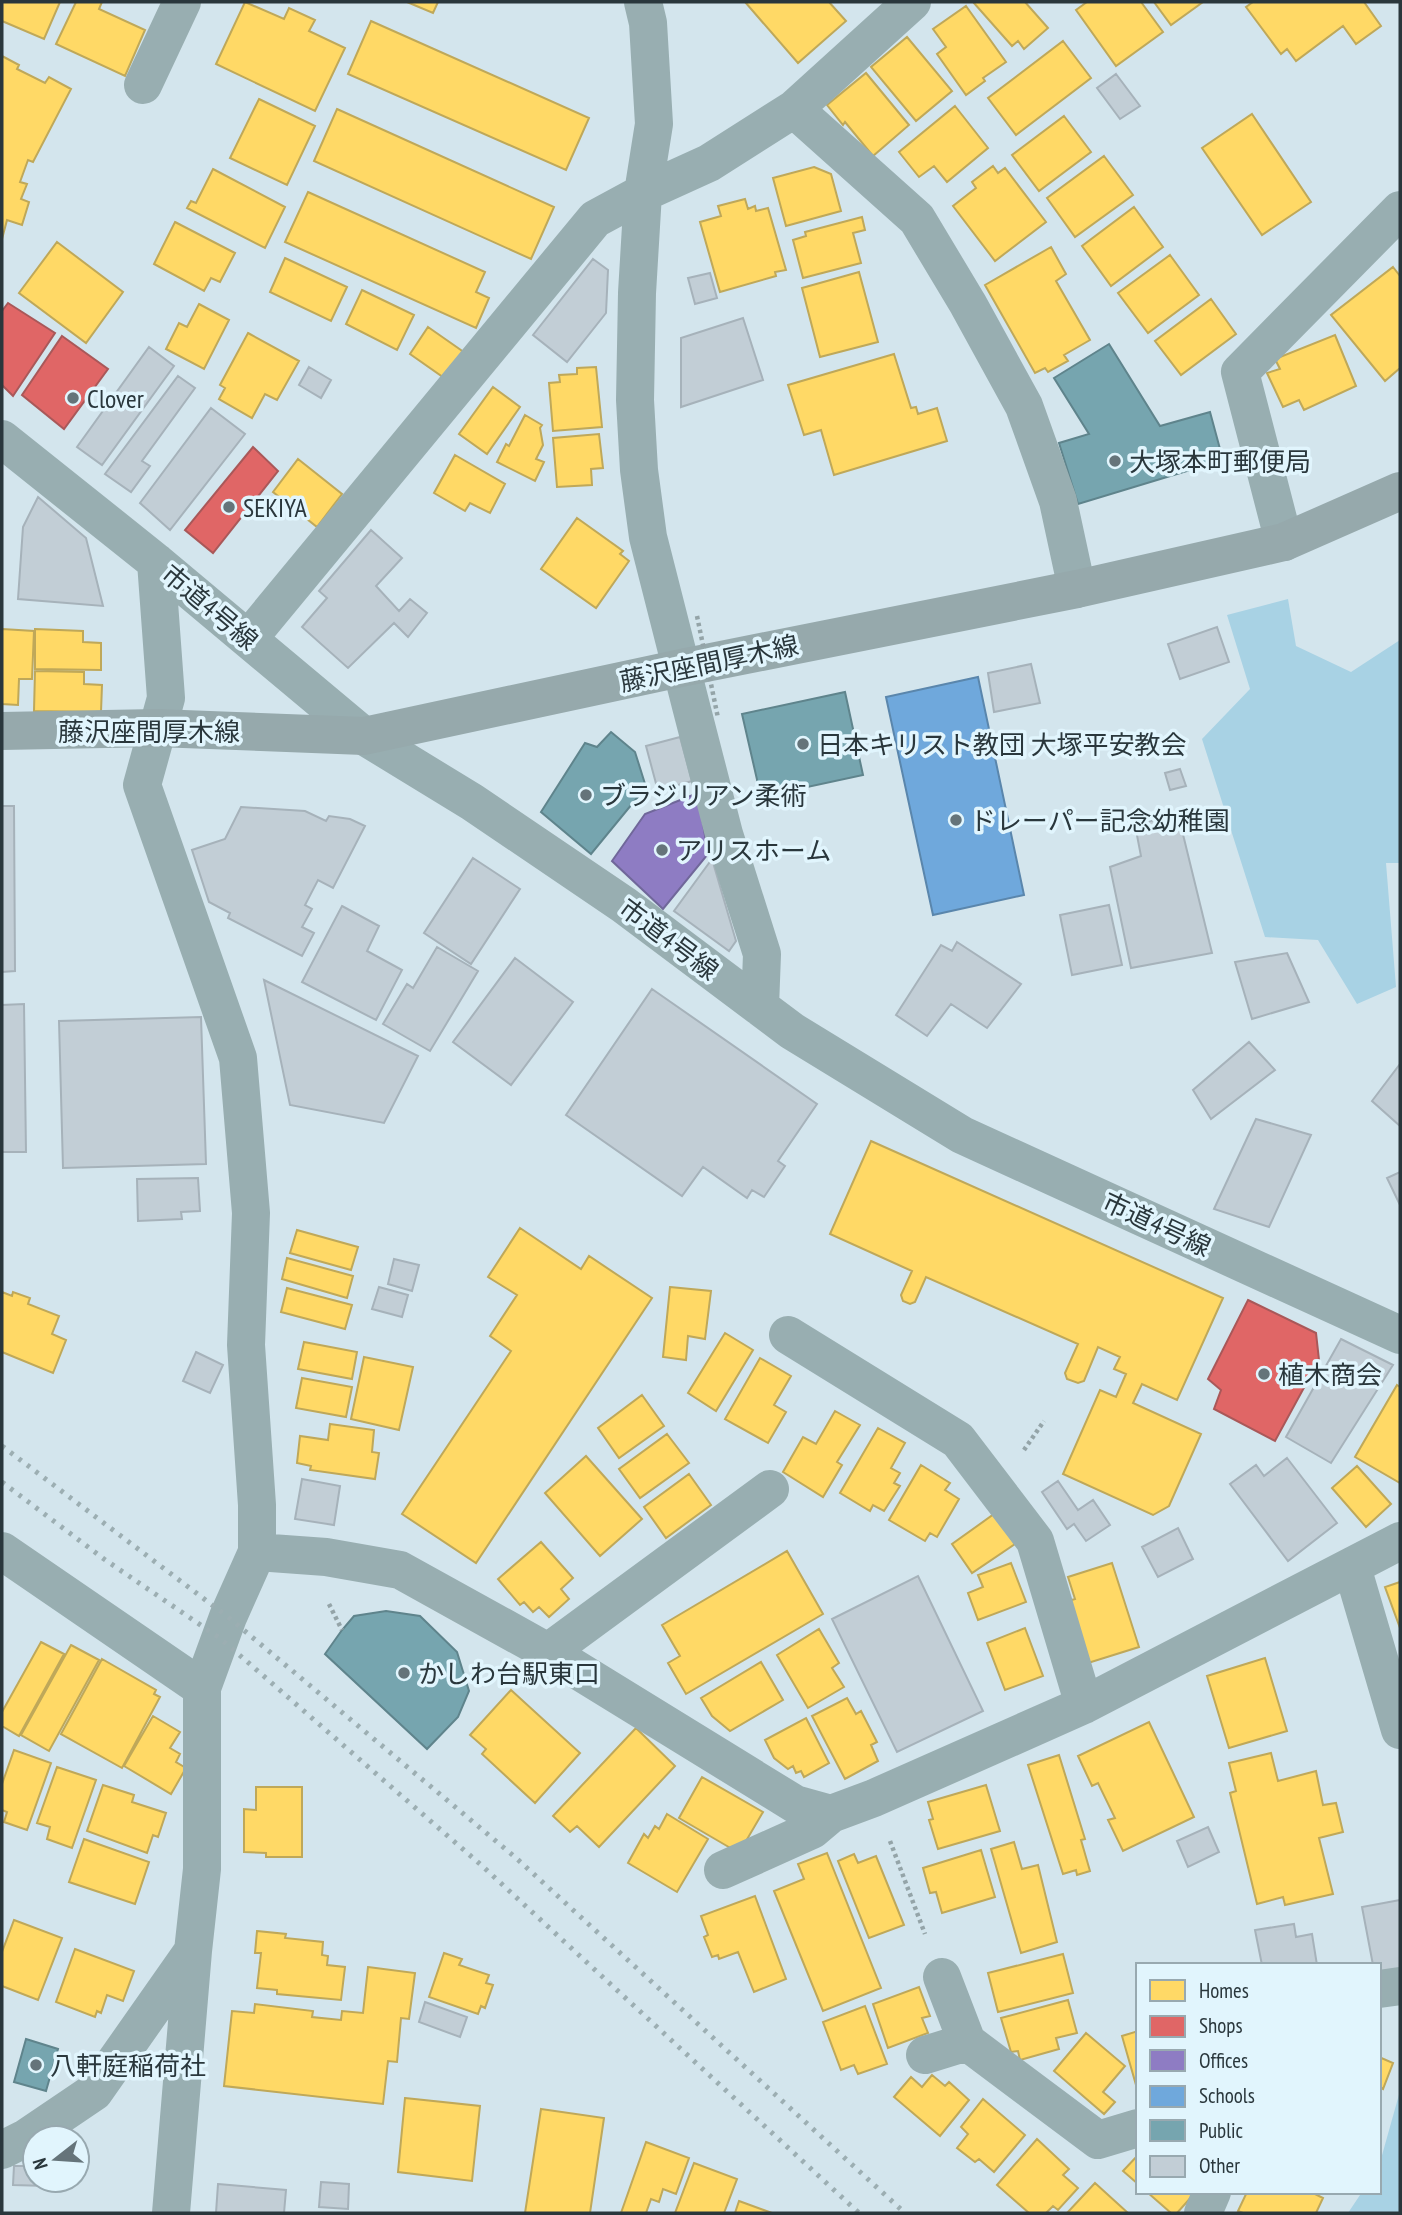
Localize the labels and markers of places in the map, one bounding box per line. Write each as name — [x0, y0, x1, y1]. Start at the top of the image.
place label: Clover — [87, 382, 144, 415]
marker: Clover — [65, 390, 81, 406]
place label: 大塚本町郵便局 — [1129, 445, 1311, 478]
marker: 大塚本町郵便局 — [1107, 453, 1123, 469]
place label: SEKIYA — [243, 491, 307, 524]
marker: SEKIYA — [221, 499, 237, 515]
place label: 日本キリスト教団 大塚平安教会 — [817, 728, 1187, 761]
marker: 日本キリスト教団 大塚平安教会 — [795, 736, 811, 752]
place label: ブラジリアン柔術 — [600, 779, 806, 812]
marker: ブラジリアン柔術 — [578, 787, 594, 803]
place label: ドレーパー記念幼稚園 — [970, 804, 1230, 837]
marker: ドレーパー記念幼稚園 — [948, 812, 964, 828]
place label: アリスホーム — [676, 834, 831, 867]
marker: アリスホーム — [654, 842, 670, 858]
place label: 植木商会 — [1278, 1358, 1382, 1391]
marker: 植木商会 — [1256, 1366, 1272, 1382]
place label: かしわ台駅東口 — [418, 1657, 600, 1690]
marker: かしわ台駅東口 — [396, 1665, 412, 1681]
place label: 八軒庭稲荷社 — [50, 2049, 206, 2082]
marker: 八軒庭稲荷社 — [28, 2057, 44, 2073]

